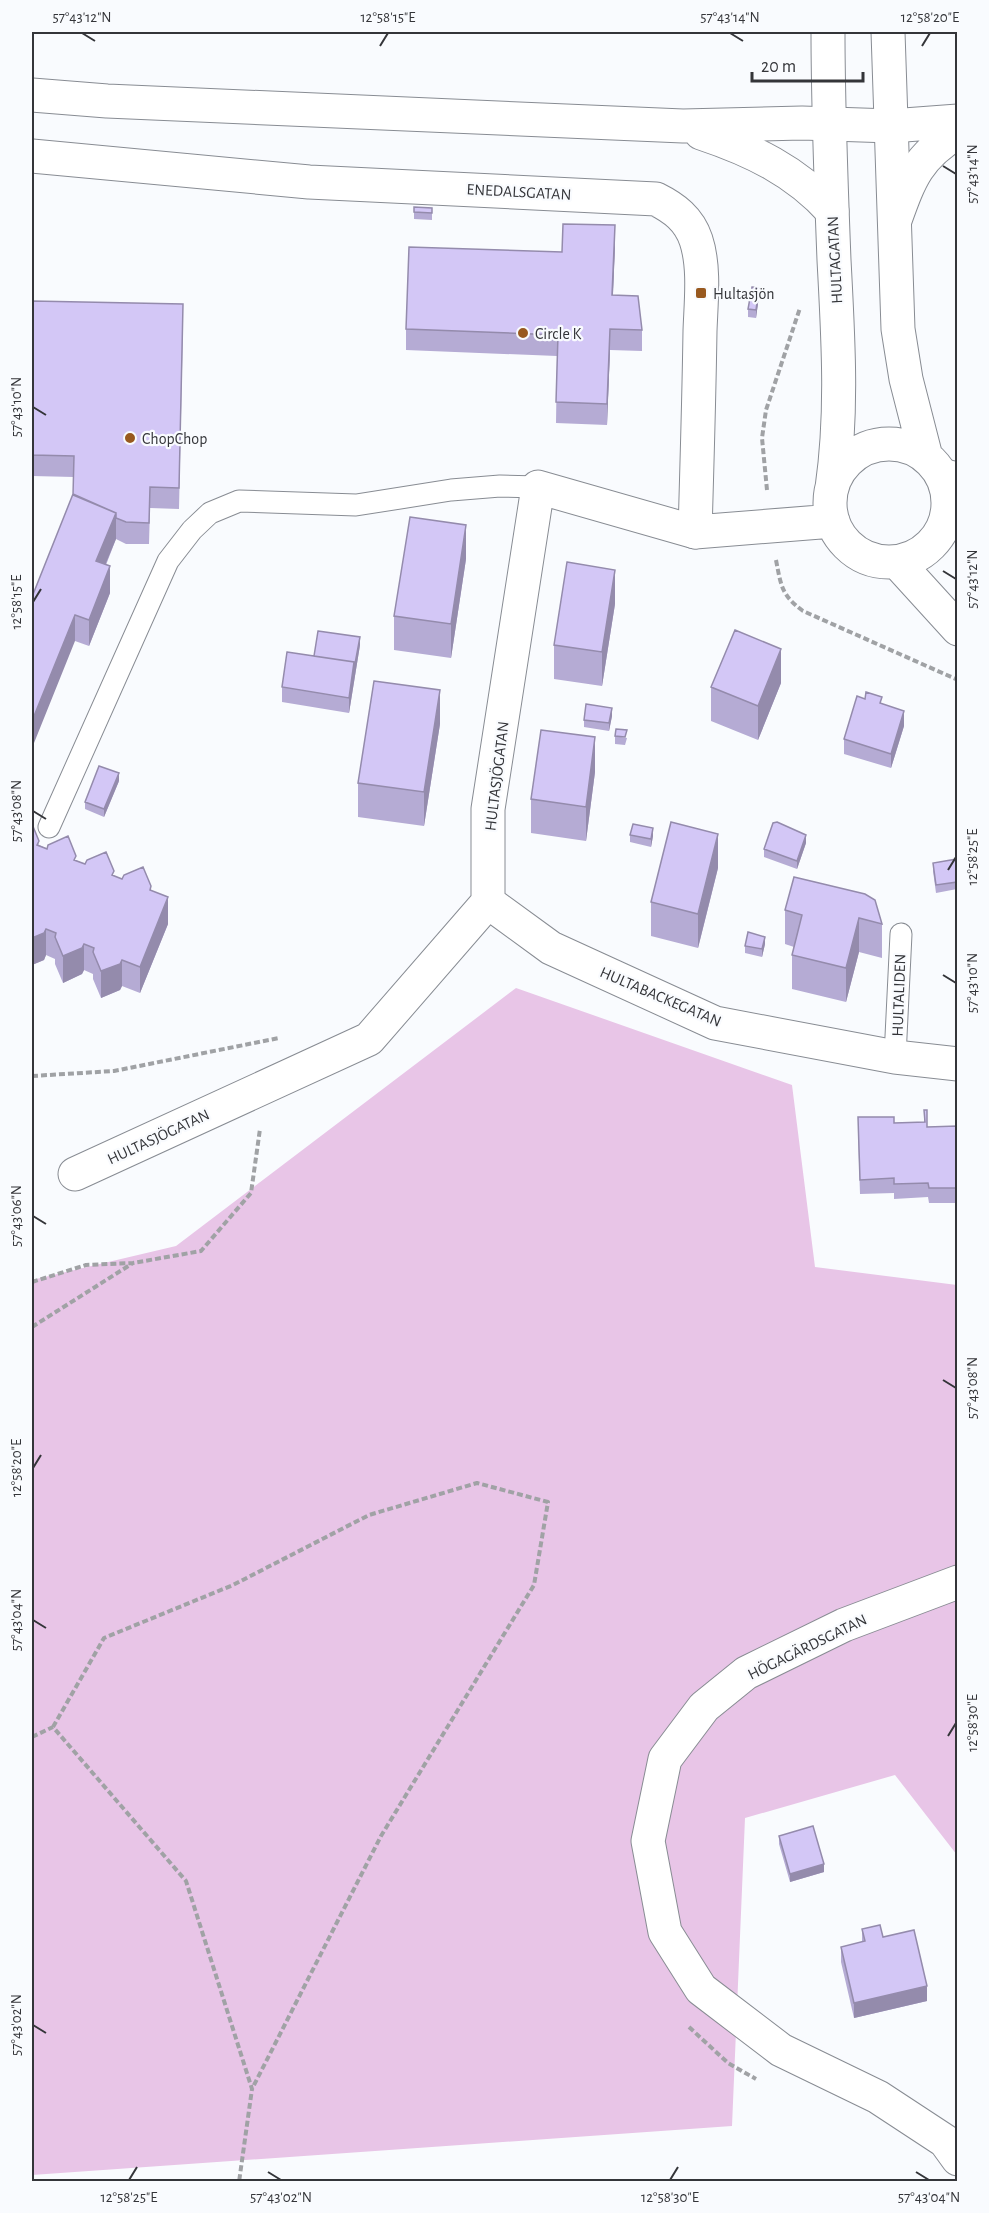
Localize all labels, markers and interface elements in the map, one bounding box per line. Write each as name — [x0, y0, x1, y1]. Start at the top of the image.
text: 57°43'12"N — [52, 10, 112, 25]
text: 12°58'15"E — [360, 10, 416, 25]
text: 57°43'14"N — [700, 10, 760, 25]
text: 12°58'20"E — [901, 10, 959, 25]
scale bar — [752, 45, 863, 83]
text: 20 m — [761, 58, 796, 76]
text: 57°43'14"N — [965, 144, 980, 204]
street label: ENEDALSGATAN — [466, 181, 572, 203]
street label: HULTAGATAN — [825, 216, 845, 304]
marker: Hultasjön — [694, 286, 708, 300]
place label: Hultasjön — [713, 286, 775, 303]
marker: Circle K — [516, 326, 530, 340]
place label: Circle K — [535, 326, 581, 342]
text: 57°43'10"N — [9, 377, 24, 437]
marker: ChopChop — [123, 431, 137, 445]
place label: ChopChop — [142, 431, 207, 447]
text: 57°43'12"N — [965, 549, 980, 609]
text: 12°58'15"E — [9, 574, 24, 630]
street label: HULTASJÖGATAN — [480, 720, 512, 832]
text: 57°43'08"N — [9, 780, 24, 842]
text: 12°58'25"E — [965, 829, 980, 885]
street label: HULTALIDEN — [890, 953, 908, 1037]
text: 57°43'10"N — [965, 953, 980, 1013]
street label: HULTABACKEGATAN — [598, 964, 724, 1030]
street label: HULTASJÖGATAN — [104, 1104, 212, 1168]
text: 57°43'06"N — [9, 1185, 24, 1247]
text: 57°43'08"N — [965, 1357, 980, 1419]
text: 12°58'20"E — [9, 1439, 24, 1497]
text: 57°43'04"N — [9, 1589, 24, 1651]
street label: HÖGAGÄRDSGATAN — [745, 1609, 869, 1683]
text: 12°58'30"E — [965, 1694, 980, 1752]
text: 57°43'02"N — [9, 1994, 24, 2056]
text: 12°58'25"E — [101, 2190, 157, 2205]
text: 57°43'02"N — [250, 2190, 312, 2205]
text: 12°58'30"E — [641, 2190, 699, 2205]
text: 57°43'04"N — [898, 2190, 960, 2205]

